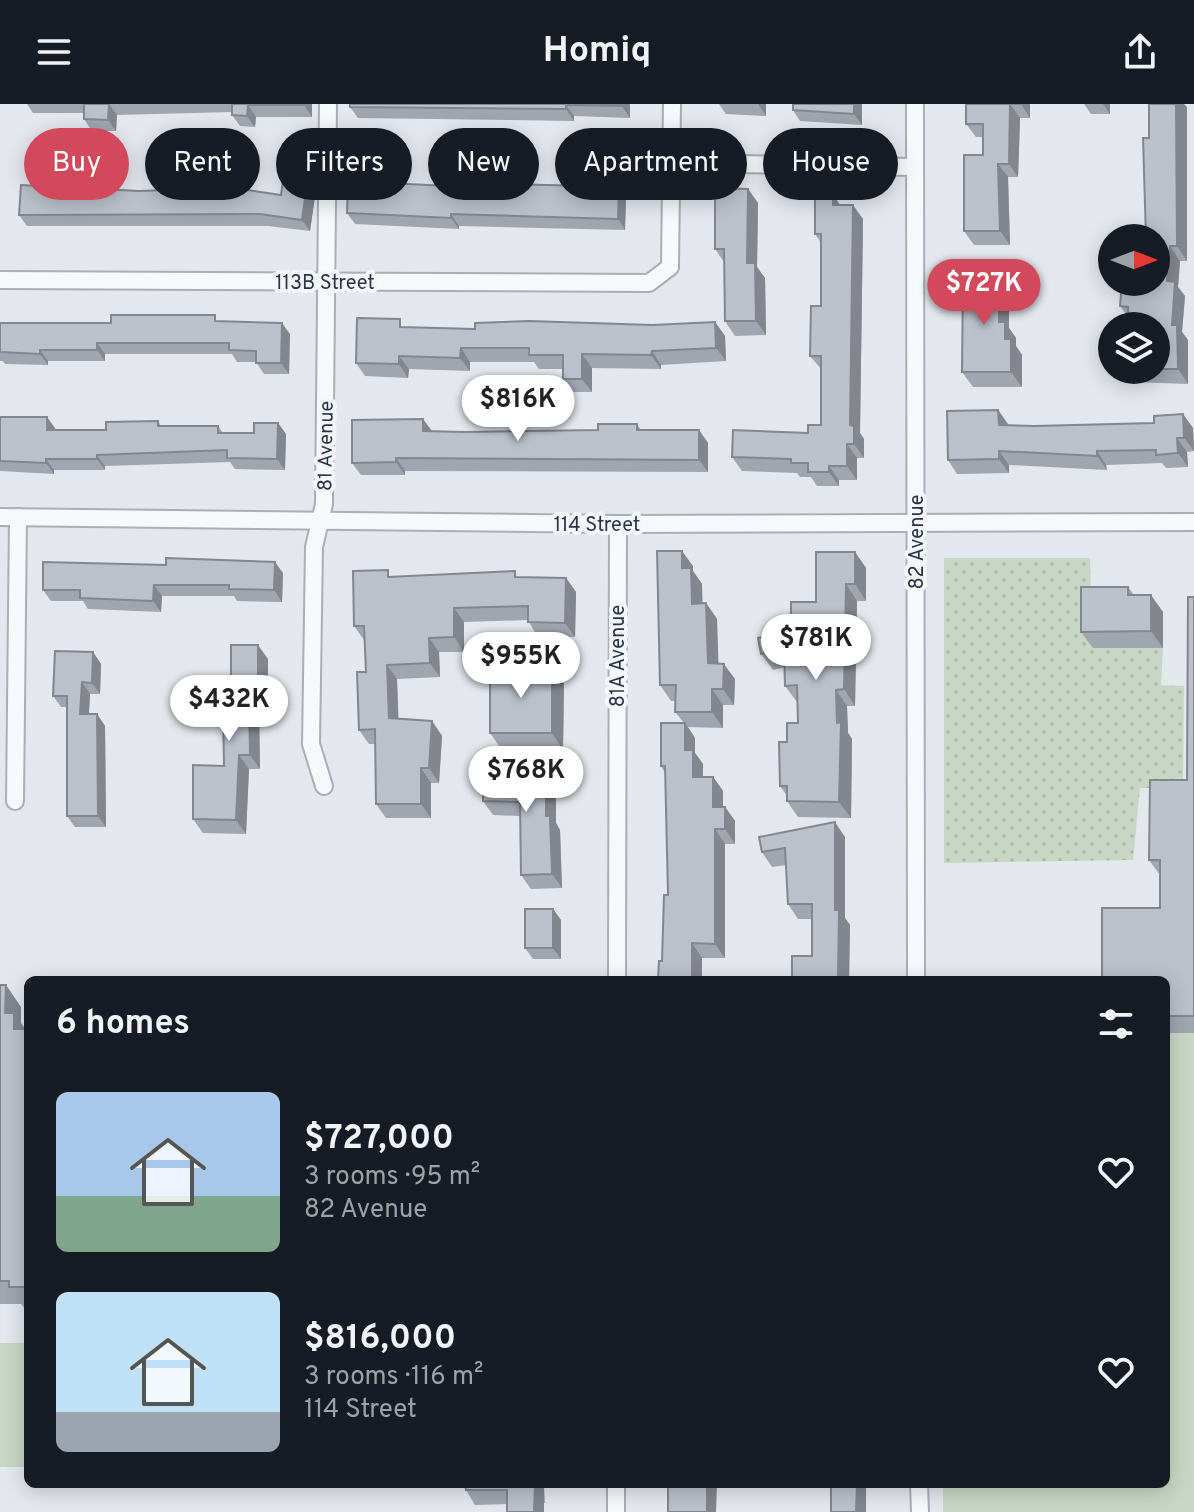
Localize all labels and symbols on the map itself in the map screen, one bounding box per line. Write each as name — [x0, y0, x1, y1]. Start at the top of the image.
north arrow — [1098, 224, 1170, 296]
pin: $727K — [928, 259, 1040, 327]
street label: 113B Street — [275, 271, 375, 297]
pin: $816K — [462, 375, 574, 443]
street label: 81 Avenue — [313, 401, 341, 491]
street label: 82 Avenue — [905, 495, 931, 589]
street label: 114 Street — [554, 513, 640, 539]
street label: 81A Avenue — [606, 605, 632, 707]
pin: $781K — [760, 614, 872, 682]
pin: $955K — [465, 632, 577, 700]
pin: $432K — [173, 675, 285, 743]
pin: $768K — [470, 746, 582, 814]

